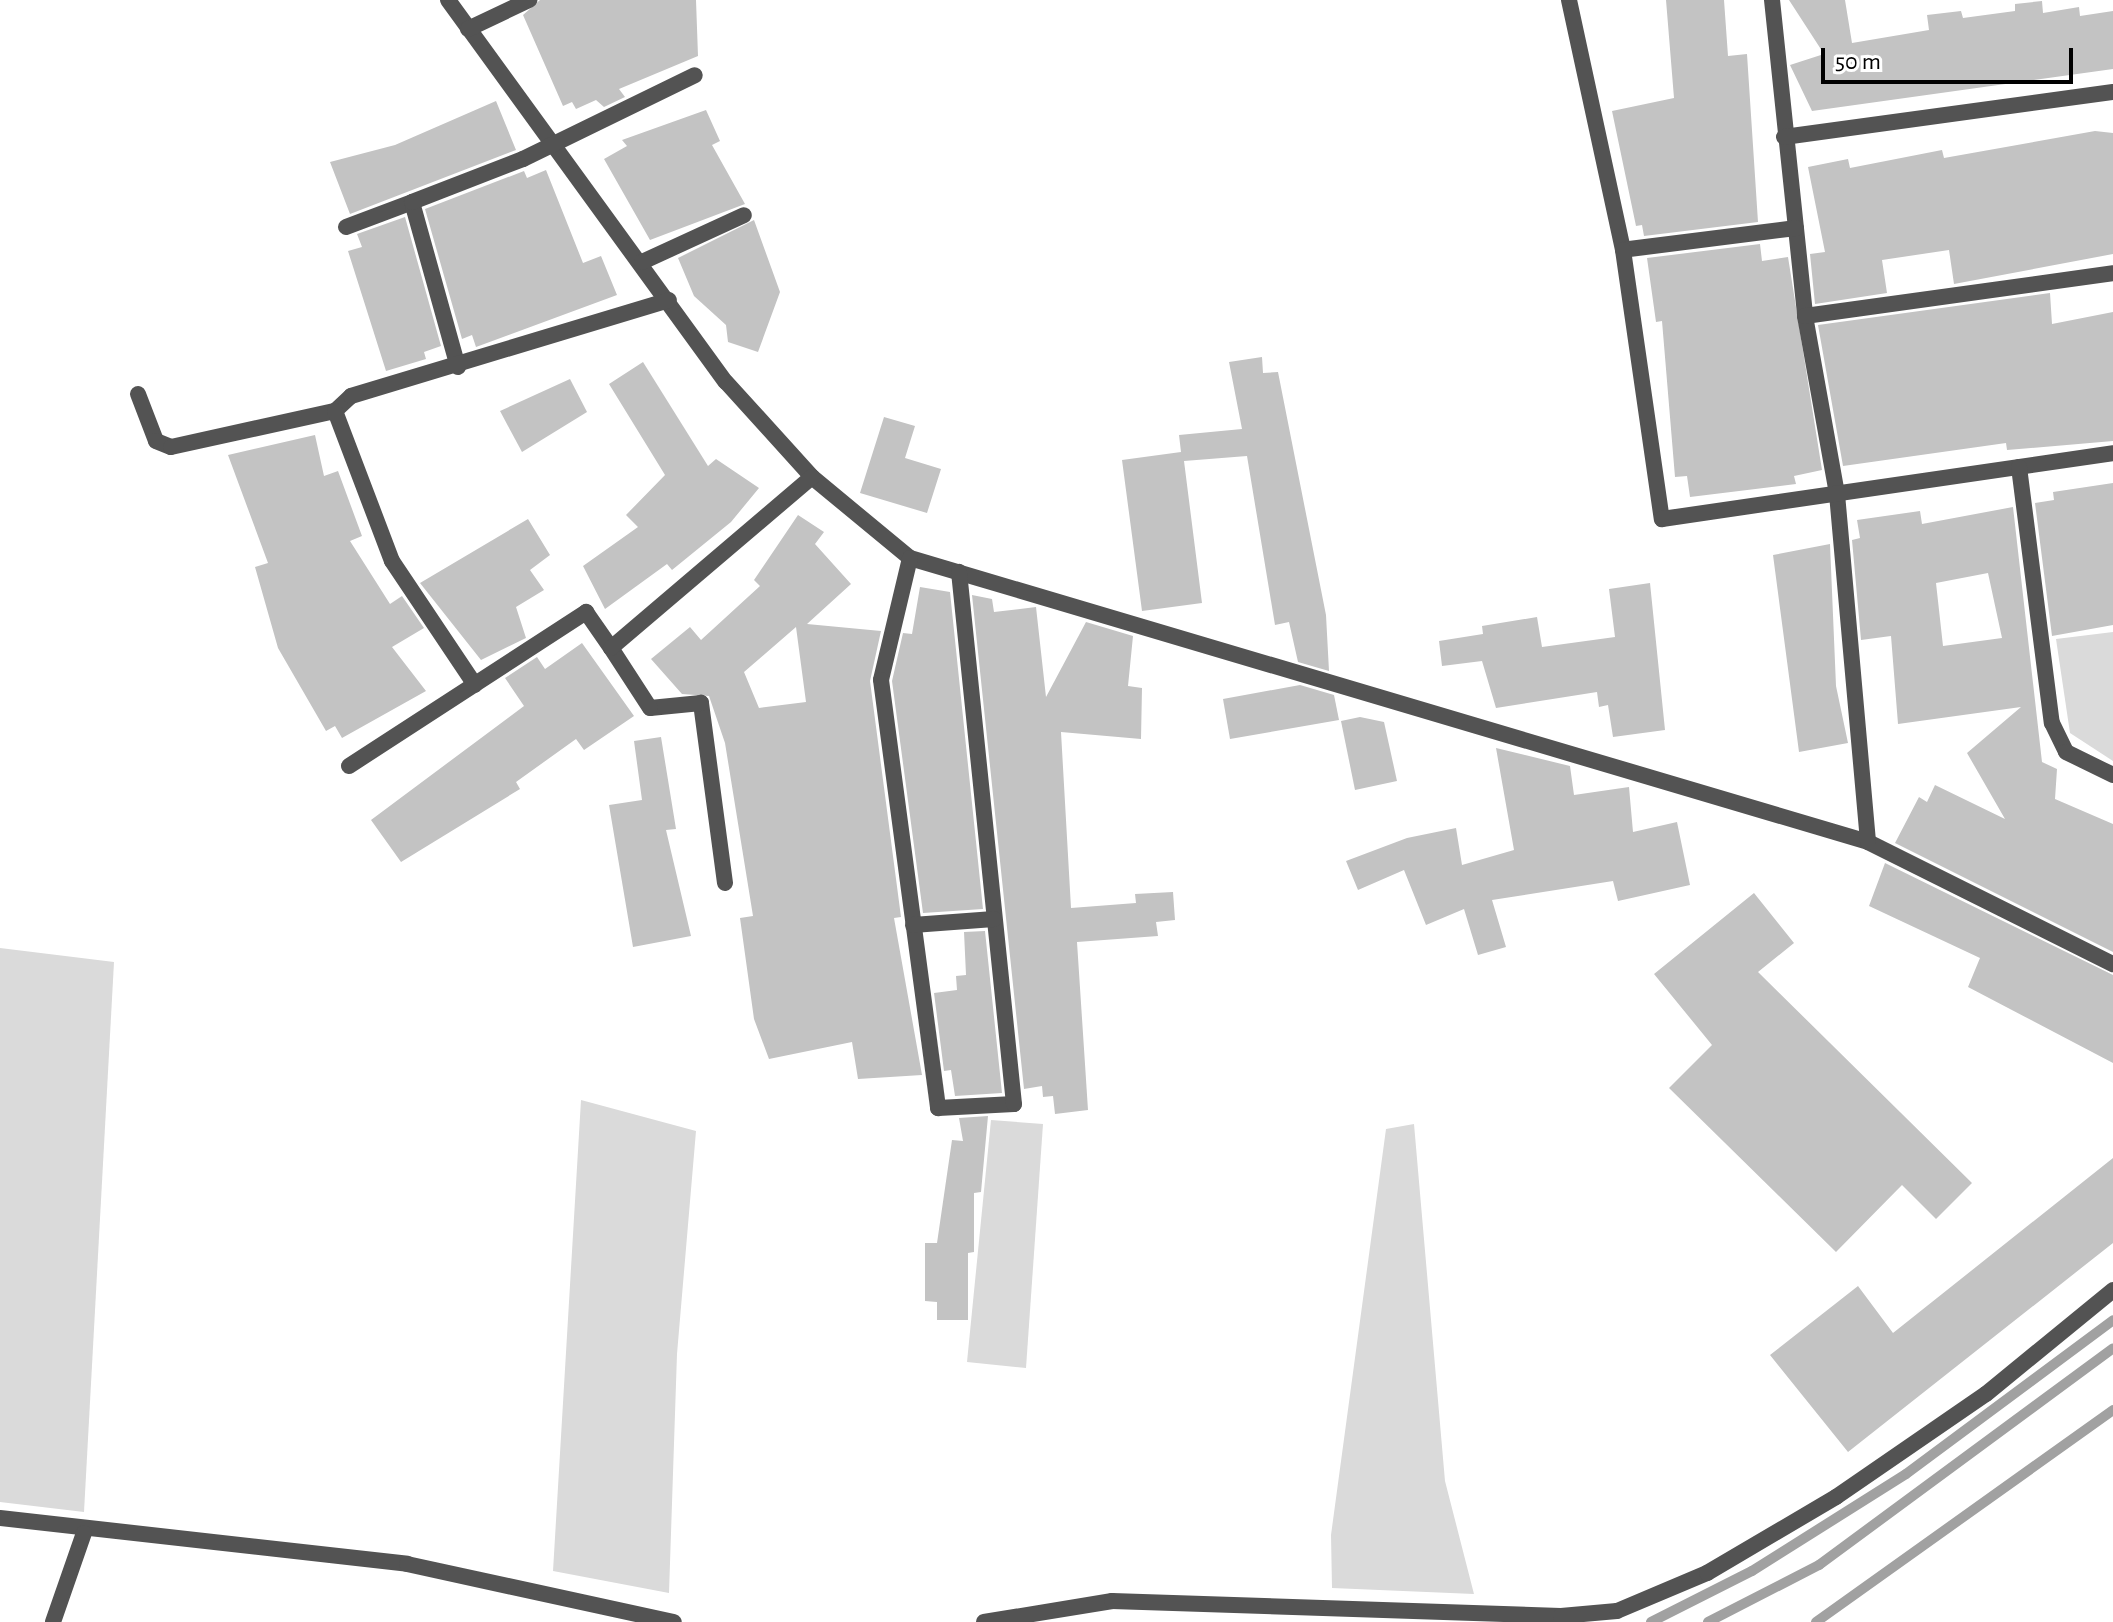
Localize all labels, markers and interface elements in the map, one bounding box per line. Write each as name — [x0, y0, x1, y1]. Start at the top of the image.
scale bar — [1825, 32, 2077, 82]
text: 50 m — [1835, 50, 1881, 74]

